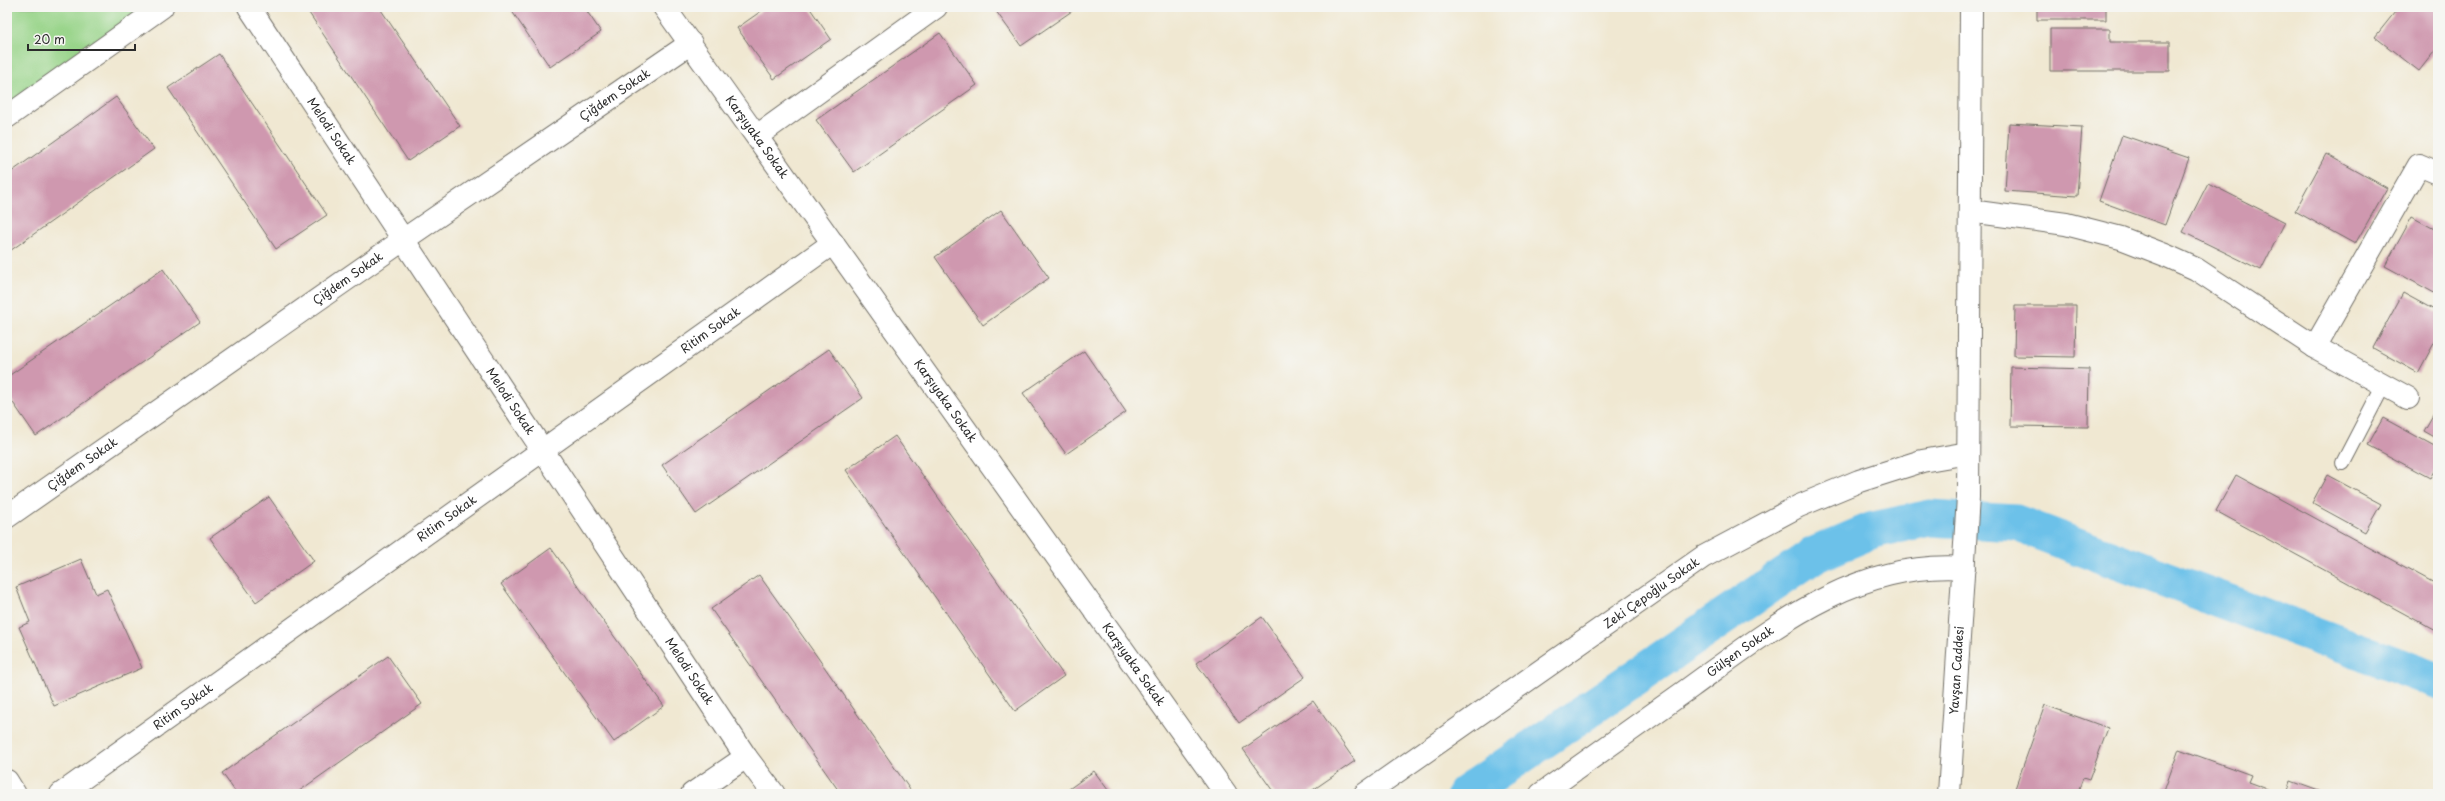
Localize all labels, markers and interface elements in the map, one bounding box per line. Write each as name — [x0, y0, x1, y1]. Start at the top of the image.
scale bar — [28, 26, 135, 52]
text: 20 m — [34, 30, 65, 48]
street label: Çiğdem Sokak — [575, 63, 654, 125]
street label: Karşıyaka Sokak — [722, 91, 794, 182]
street label: Melodi Sokak — [303, 93, 361, 168]
street label: Çiğdem Sokak — [308, 247, 386, 309]
street label: Ritim Sokak — [676, 302, 744, 357]
street label: Karşıyaka Sokak — [910, 355, 982, 446]
street label: Melodi Sokak — [482, 364, 540, 438]
street label: Çiğdem Sokak — [43, 432, 121, 494]
street label: Ritim Sokak — [413, 490, 480, 545]
street label: Zeki Çepoğlu Sokak — [1599, 552, 1703, 632]
street label: Karşıyaka Sokak — [1098, 619, 1170, 709]
street label: Gülşen Sokak — [1702, 621, 1777, 681]
street label: Yavşan Caddesi — [1944, 625, 1968, 715]
street label: Melodi Sokak — [661, 634, 719, 708]
street label: Ritim Sokak — [149, 678, 216, 734]

